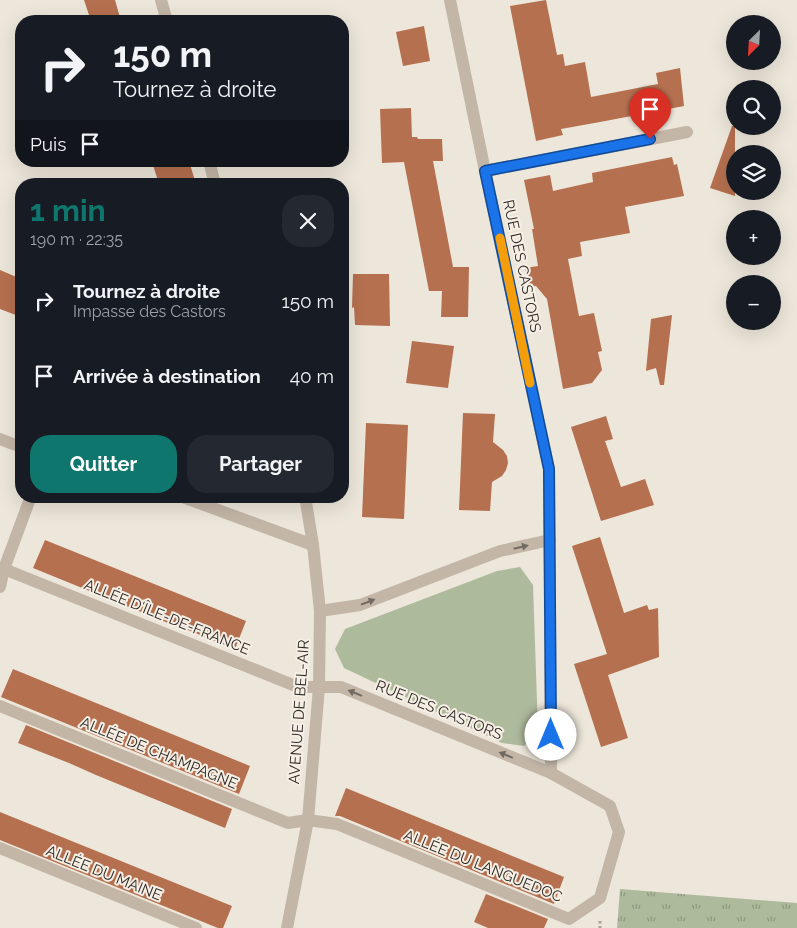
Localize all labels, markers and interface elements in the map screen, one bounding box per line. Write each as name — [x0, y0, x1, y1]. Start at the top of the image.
north arrow — [726, 15, 781, 70]
map controls — [726, 15, 781, 330]
text: 150 m — [113, 34, 212, 75]
icon: right — [30, 35, 95, 100]
text: Tournez à droite — [113, 76, 277, 102]
button: search — [726, 80, 781, 135]
pin — [629, 88, 671, 139]
icon: arrive — [636, 95, 664, 123]
icon: arrive — [76, 130, 104, 158]
text: Puis — [30, 133, 66, 155]
button: layers — [726, 145, 781, 200]
text: 1 min — [30, 193, 106, 228]
button: close — [282, 195, 334, 247]
street label: RUE DES CASTORS — [499, 198, 545, 334]
button: + — [726, 210, 781, 265]
text: 190 m · 22:35 — [30, 230, 123, 249]
button: − — [726, 275, 781, 330]
text: Tournez à droite — [73, 280, 220, 302]
icon: right — [30, 287, 58, 315]
text: 150 m — [282, 290, 334, 312]
text: Impasse des Castors — [73, 302, 226, 321]
icon: arrive — [30, 362, 58, 390]
text: Arrivée à destination — [73, 365, 261, 387]
text: 40 m — [290, 365, 334, 387]
button: Quitter — [30, 435, 177, 493]
button: Partager — [187, 435, 334, 493]
one-way arrow — [513, 543, 528, 551]
street label: ALLÉE D'ÎLE-DE-FRANCE — [82, 575, 252, 659]
one-way arrow — [361, 598, 376, 606]
street label: AVENUE DE BEL-AIR — [285, 639, 313, 785]
street label: RUE DES CASTORS — [373, 676, 505, 744]
one-way arrow — [348, 689, 362, 697]
position arrow — [524, 708, 576, 760]
street label: ALLÉE DE CHAMPAGNE — [78, 713, 240, 793]
one-way arrow — [498, 751, 513, 759]
street label: ALLÉE DU LANGUEDOC — [401, 826, 565, 906]
street label: ALLÉE DU MAINE — [43, 842, 165, 904]

